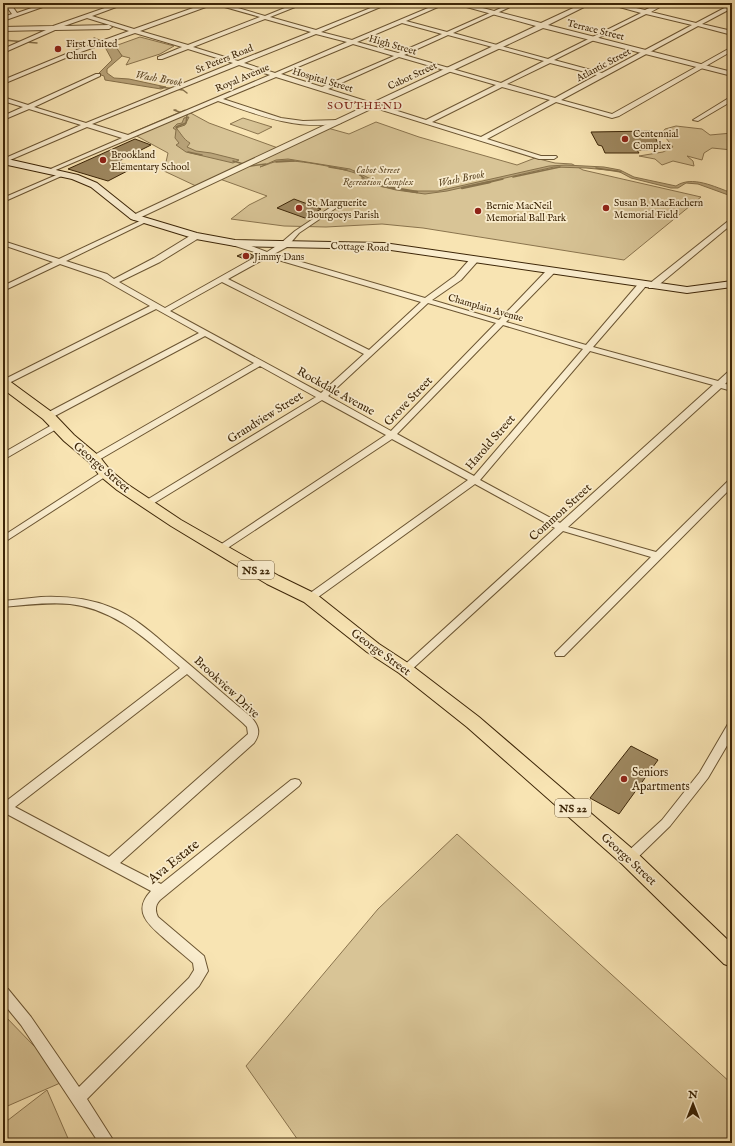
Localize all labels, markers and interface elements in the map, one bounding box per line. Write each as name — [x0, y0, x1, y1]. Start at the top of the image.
street label: Terrace Street — [566, 17, 626, 44]
street label: High Street — [367, 32, 418, 59]
place label: First United Church — [66, 38, 118, 63]
street label: St Peters Road — [194, 42, 256, 77]
marker: First United Church — [53, 44, 63, 54]
street label: Atlantic Street — [573, 45, 634, 86]
street label: Cabot Street — [386, 59, 440, 93]
street label: Royal Avenue — [214, 61, 272, 96]
street label: Hospital Street — [291, 65, 355, 96]
water label: Wash Brook — [134, 68, 184, 90]
district label: SOUTHEND — [327, 99, 403, 113]
place label: Centennial Complex — [633, 128, 679, 153]
marker: Centennial Complex — [620, 134, 630, 144]
place label: Brookland Elementary School — [111, 149, 190, 174]
marker: Brookland Elementary School — [98, 155, 108, 165]
park label: Cabot Street Recreation Complex — [343, 164, 413, 189]
water label: Wash Brook — [437, 167, 486, 191]
place label: St. Marguerite Bourgoeys Parish — [307, 197, 380, 222]
place label: Susan B. MacEachern Memorial Field — [614, 197, 704, 222]
place label: Bernie MacNeil Memorial Ball Park — [486, 200, 567, 225]
marker: St. Marguerite Bourgoeys Parish — [294, 203, 304, 213]
marker: Susan B. MacEachern Memorial Field — [601, 203, 611, 213]
marker: Bernie MacNeil Memorial Ball Park — [473, 206, 483, 216]
street label: Cottage Road — [330, 240, 390, 255]
marker: Jimmy Dans — [241, 251, 251, 261]
place label: Jimmy Dans — [253, 251, 305, 264]
street label: Champlain Avenue — [446, 291, 525, 326]
street label: Rockdale Avenue — [294, 364, 378, 419]
street label: Grove Street — [381, 373, 436, 429]
street label: Grandview Street — [225, 388, 306, 447]
street label: Harold Street — [462, 412, 518, 473]
street label: George Street — [70, 439, 133, 496]
street label: Common Street — [526, 480, 595, 544]
road number: NS 22 — [238, 561, 274, 579]
street label: George Street — [348, 626, 414, 679]
street label: Brookview Drive — [191, 653, 263, 722]
place label: Seniors Apartments — [631, 765, 690, 795]
marker: Seniors Apartments — [619, 774, 629, 784]
road number: NS 22 — [555, 799, 591, 817]
street label: George Street — [598, 830, 659, 889]
street label: Ava Estate — [143, 835, 203, 889]
north arrow — [673, 1084, 713, 1124]
text: N — [687, 1088, 698, 1102]

